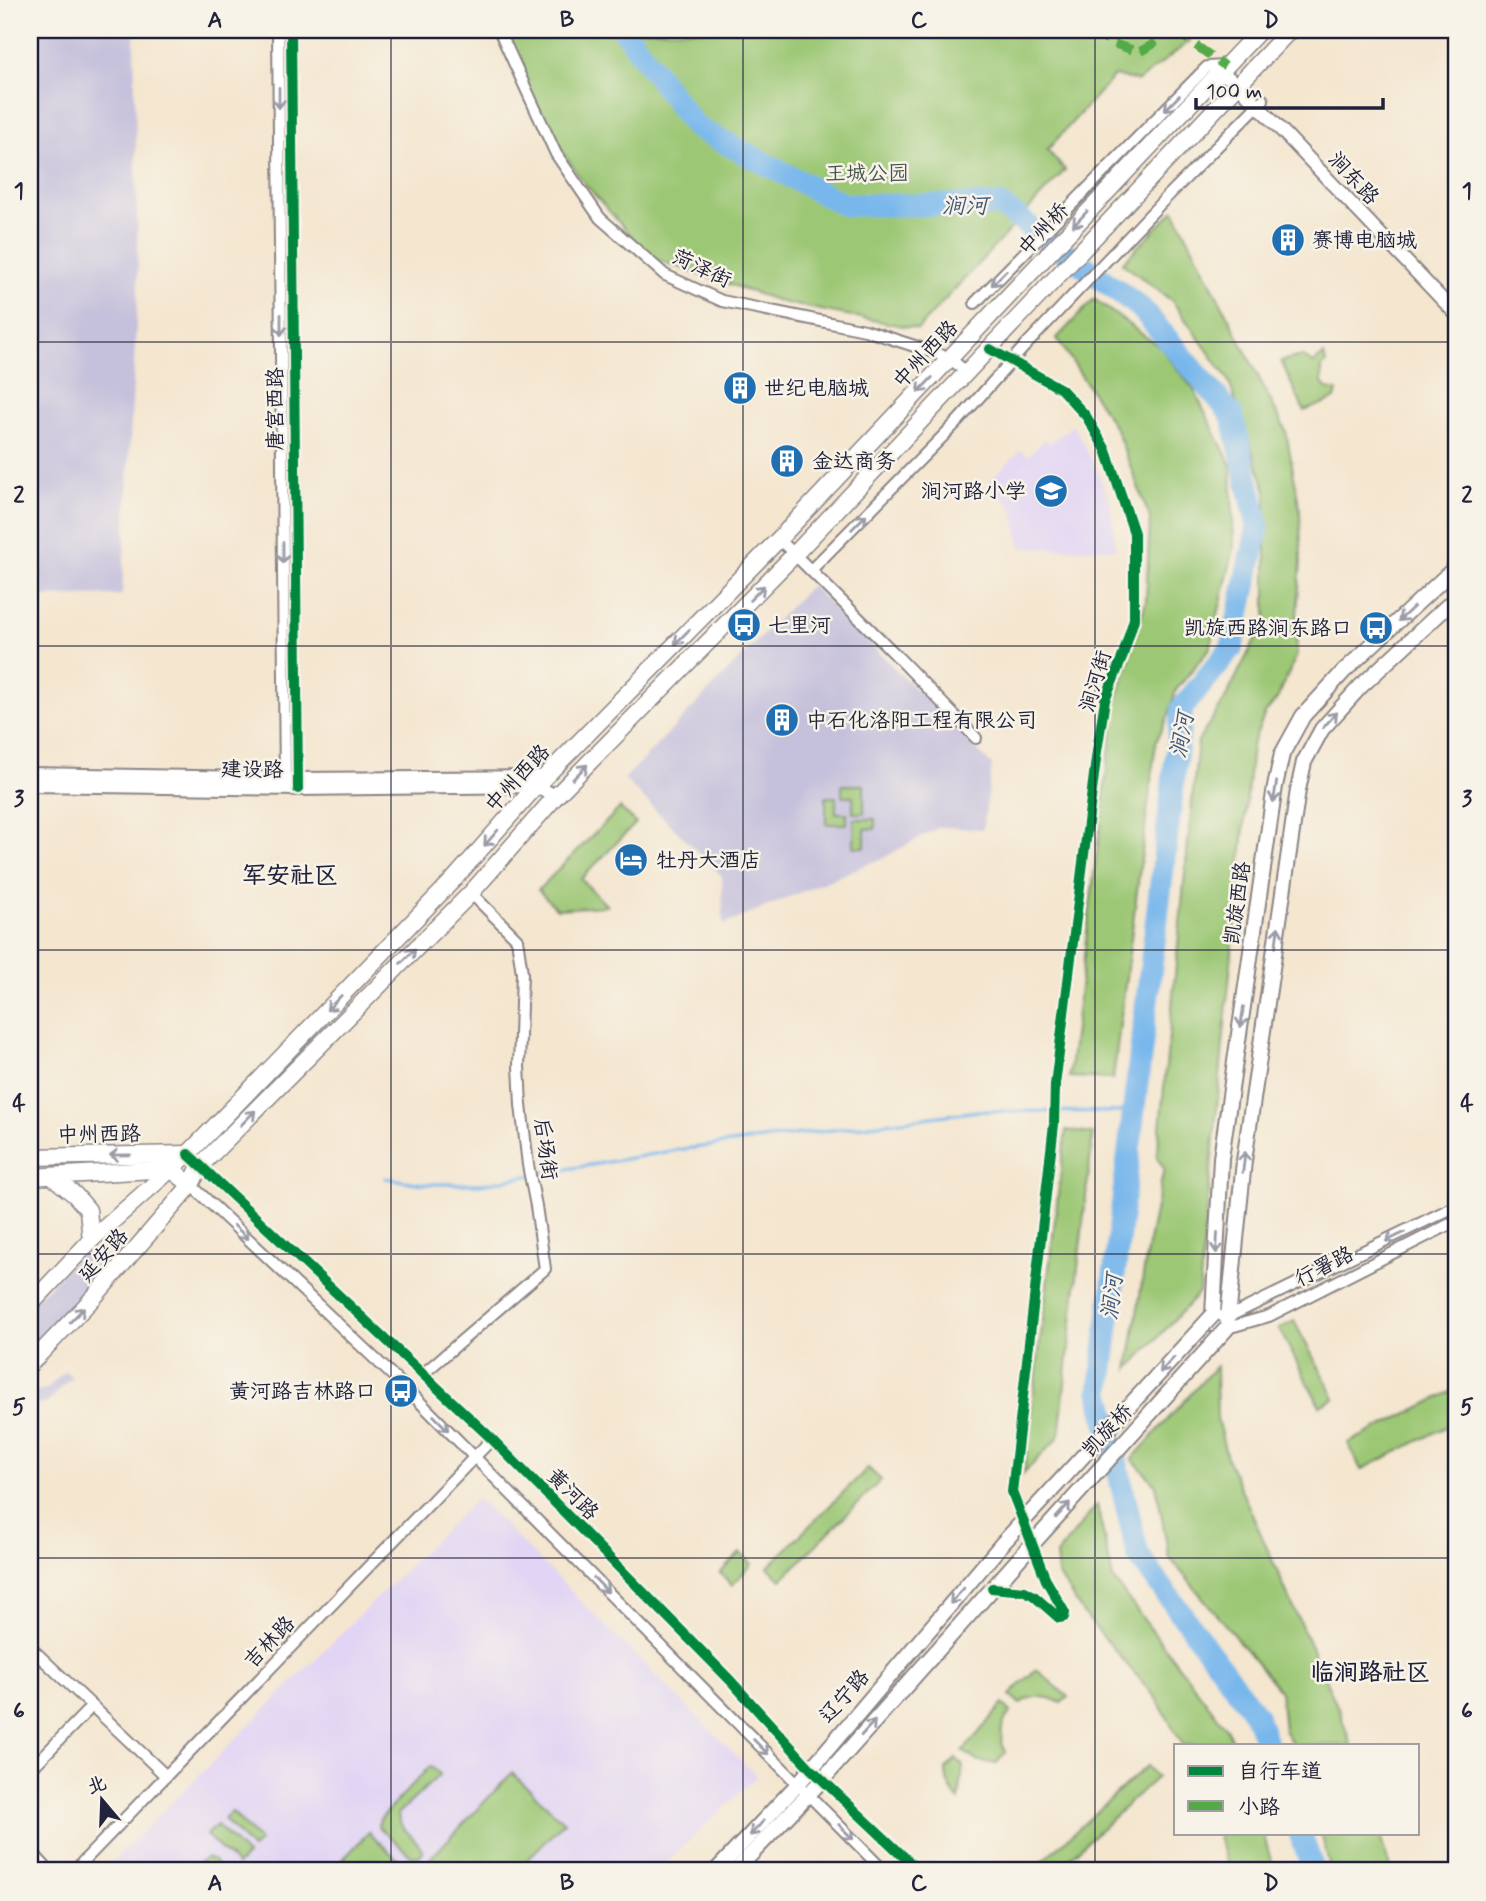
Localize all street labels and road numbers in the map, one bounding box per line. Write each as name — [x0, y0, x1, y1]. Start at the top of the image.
street label: 涧东路 — [1322, 146, 1385, 211]
street label: 中州桥 — [1012, 197, 1075, 262]
street label: 菏泽街 — [667, 243, 736, 295]
street label: 中州西路 — [887, 314, 965, 395]
street label: 唐宫西路 — [262, 367, 290, 451]
street label: 涧河街 — [1073, 647, 1119, 716]
street label: 中州西路 — [479, 738, 557, 819]
street label: 建设路 — [220, 755, 284, 785]
street label: 凯旋西路 — [1218, 860, 1258, 947]
street label: 后场街 — [527, 1116, 563, 1182]
street label: 中州西路 — [57, 1120, 141, 1150]
street label: 延安路 — [73, 1223, 135, 1289]
street label: 行署路 — [1290, 1240, 1359, 1294]
street label: 凯旋桥 — [1076, 1398, 1139, 1463]
street label: 黄河路 — [540, 1463, 604, 1527]
street label: 吉林路 — [238, 1610, 302, 1675]
street label: 辽宁路 — [814, 1664, 876, 1730]

